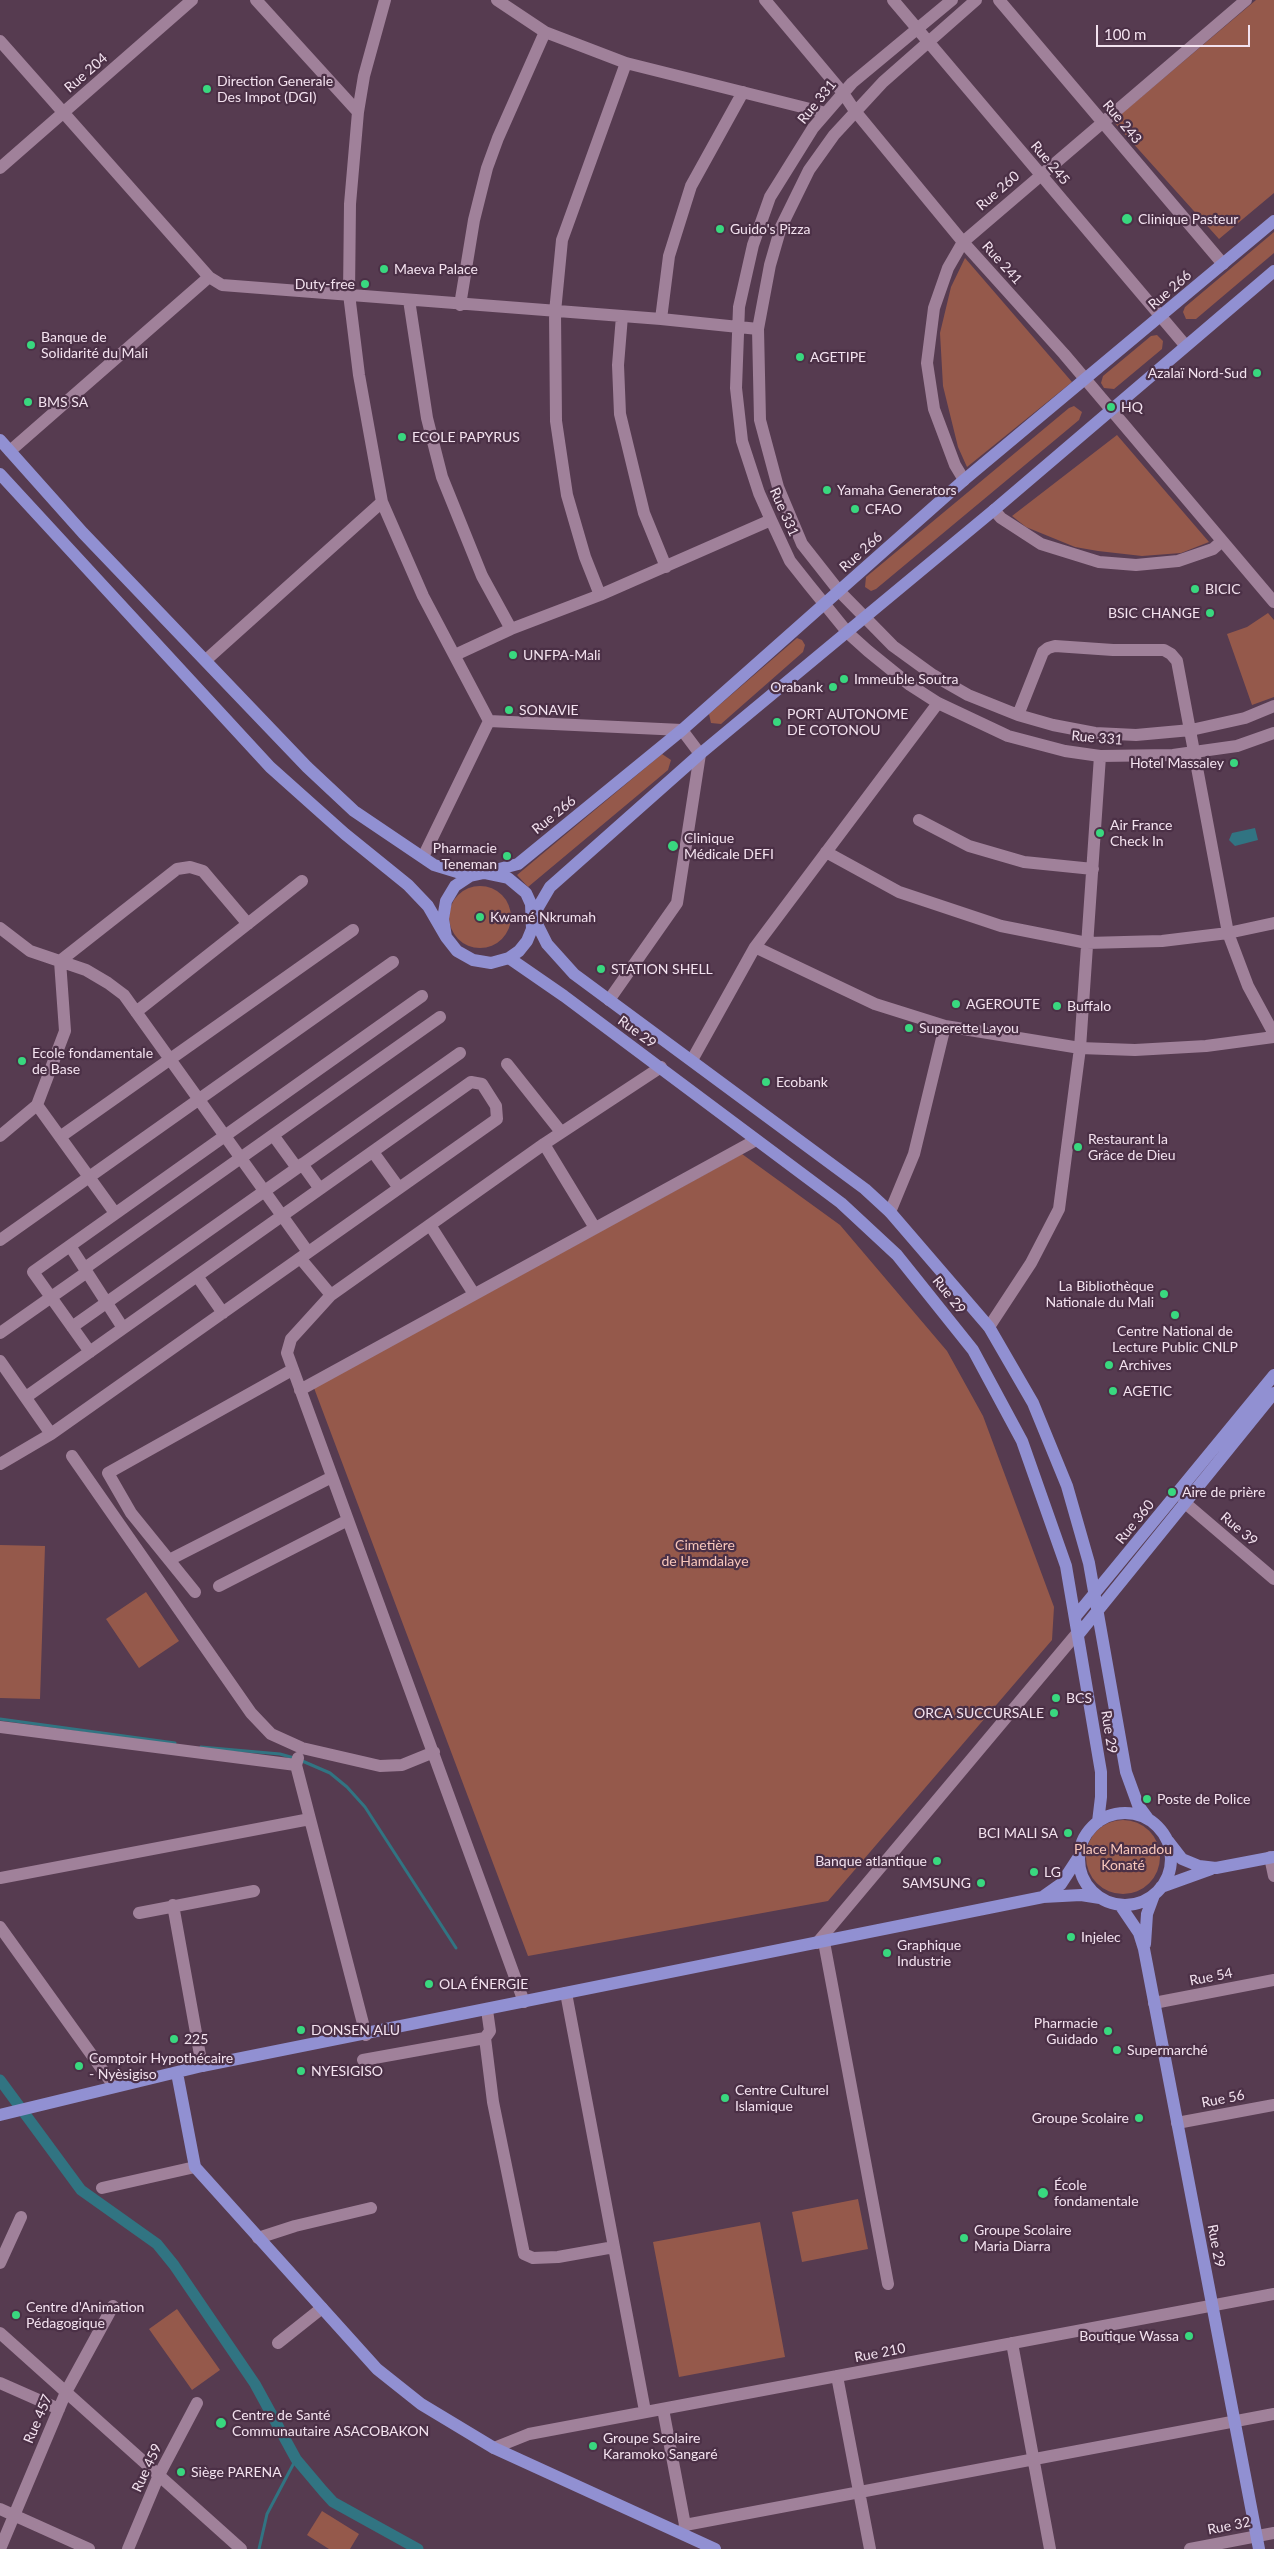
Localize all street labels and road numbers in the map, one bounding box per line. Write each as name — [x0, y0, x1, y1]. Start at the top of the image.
street label: Rue 204 — [61, 50, 111, 96]
street label: Rue 331 — [794, 77, 840, 127]
street label: Rue 243 — [1099, 97, 1145, 147]
street label: Rue 245 — [1027, 138, 1073, 188]
street label: Rue 260 — [973, 168, 1023, 214]
street label: Rue 241 — [978, 238, 1026, 288]
street label: Rue 266 — [1145, 267, 1195, 313]
street label: Rue 331 — [766, 485, 802, 539]
street label: Rue 266 — [836, 528, 886, 576]
street label: Rue 331 — [1071, 727, 1123, 749]
street label: Rue 266 — [529, 792, 579, 838]
street label: Rue 29 — [614, 1012, 660, 1052]
street label: Rue 29 — [929, 1273, 969, 1317]
street label: Rue 360 — [1112, 1497, 1158, 1547]
street label: Rue 39 — [1217, 1509, 1261, 1549]
street label: Rue 29 — [1097, 1709, 1121, 1755]
street label: Rue 54 — [1188, 1965, 1234, 1989]
street label: Rue 56 — [1200, 2087, 1246, 2111]
street label: Rue 29 — [1204, 2223, 1228, 2269]
street label: Rue 210 — [853, 2340, 907, 2366]
street label: Rue 457 — [20, 2392, 56, 2446]
street label: Rue 459 — [128, 2441, 166, 2495]
street label: Rue 32 — [1206, 2514, 1252, 2538]

